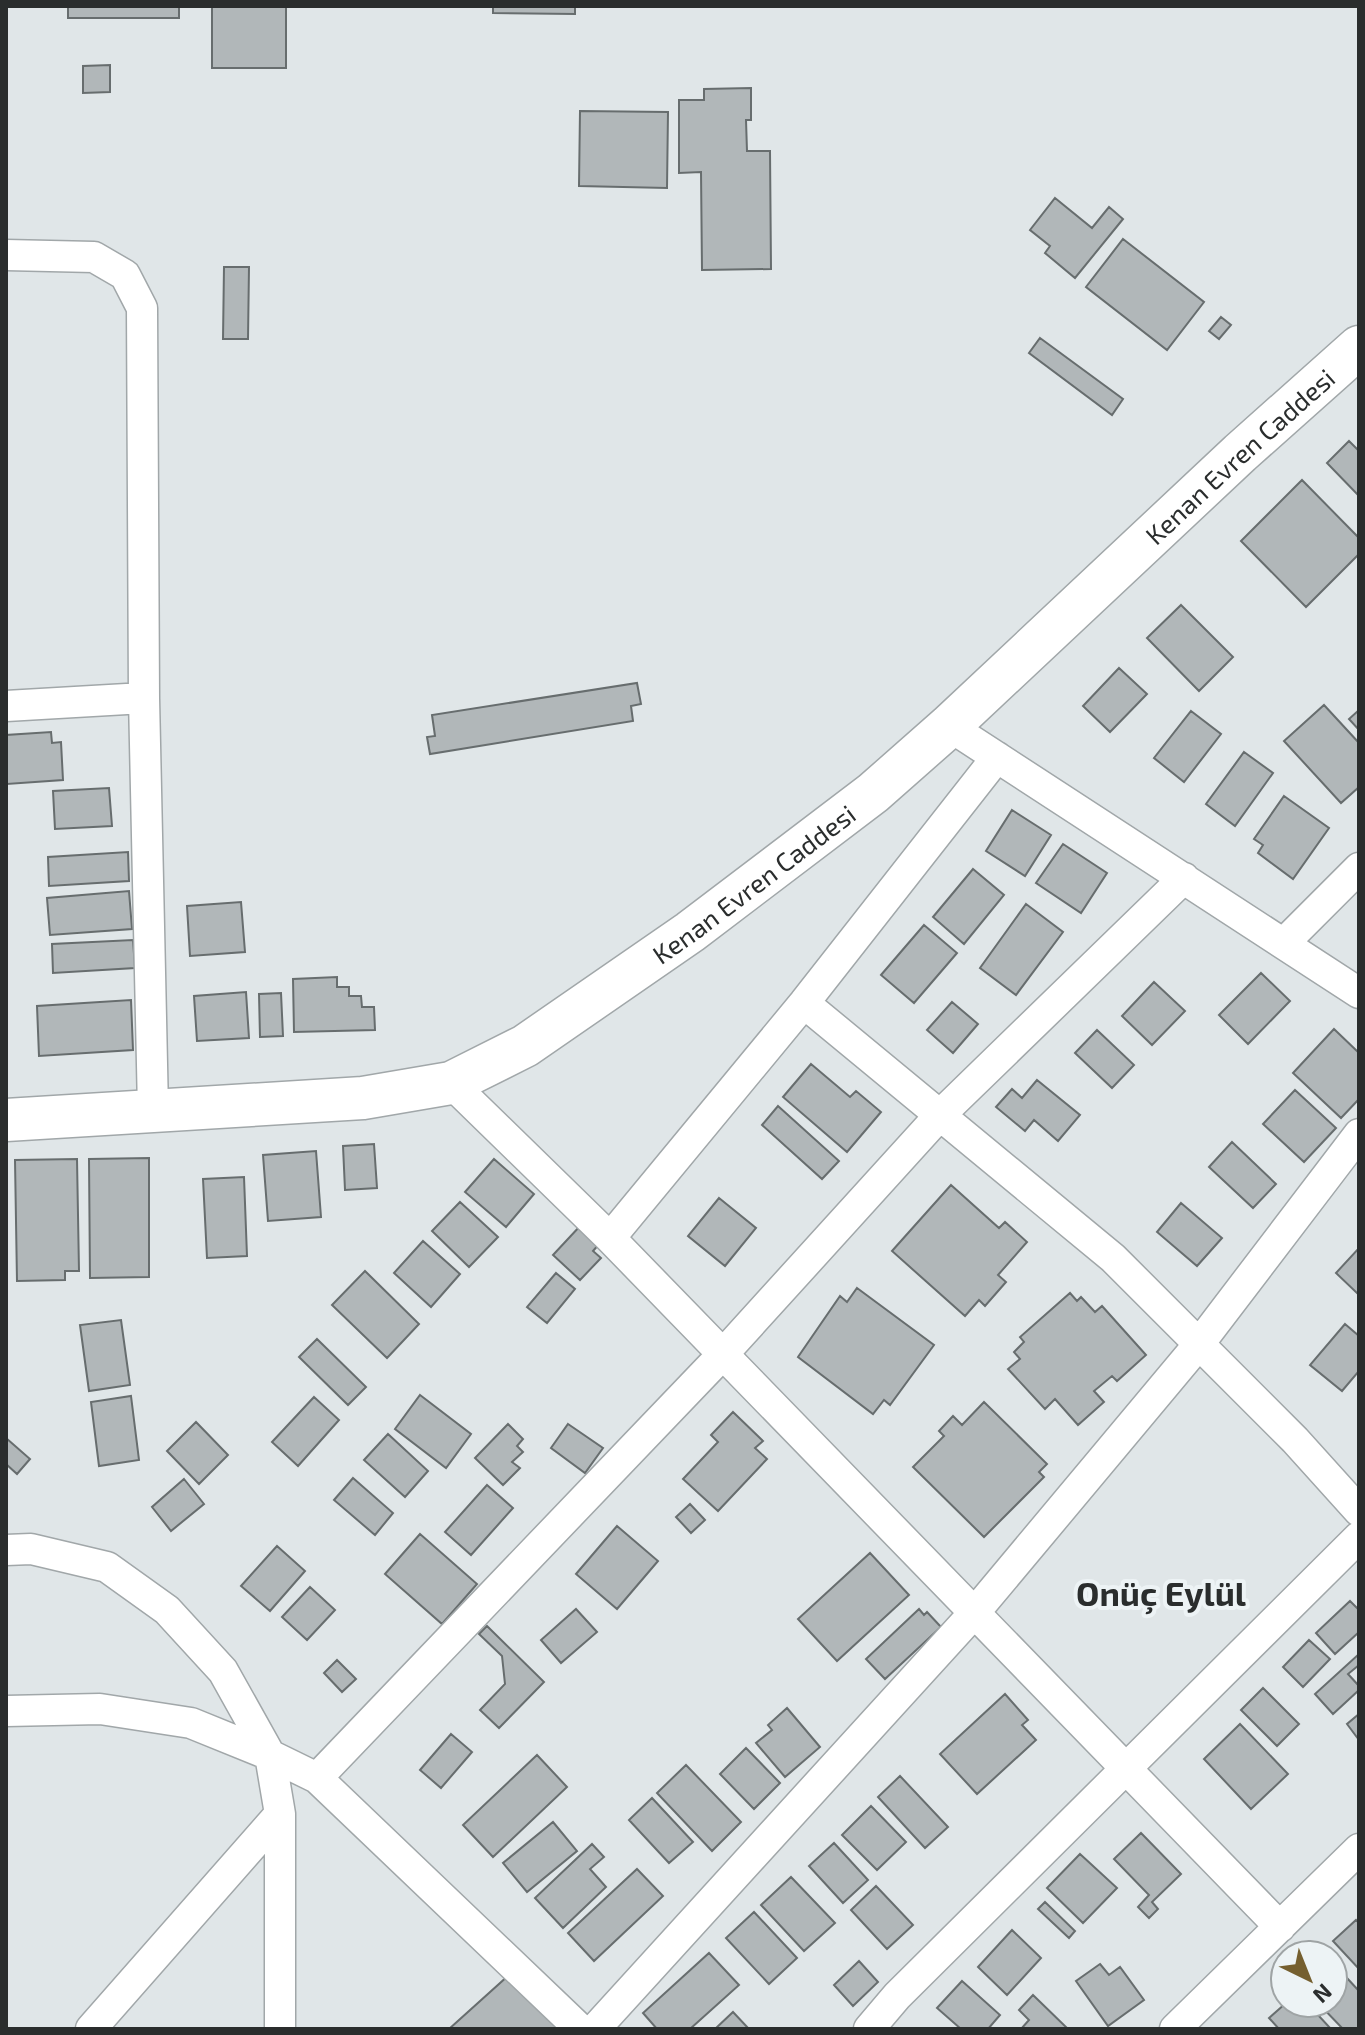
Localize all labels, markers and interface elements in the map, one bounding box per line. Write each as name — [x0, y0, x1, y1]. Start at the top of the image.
street label: Kenan Evren Caddesi — [1138, 361, 1340, 550]
street label: Kenan Evren Caddesi — [646, 797, 861, 969]
district label: Onüç Eylül — [1076, 1572, 1247, 1615]
north arrow — [1269, 1939, 1349, 2019]
text: N — [1309, 1979, 1338, 2009]

